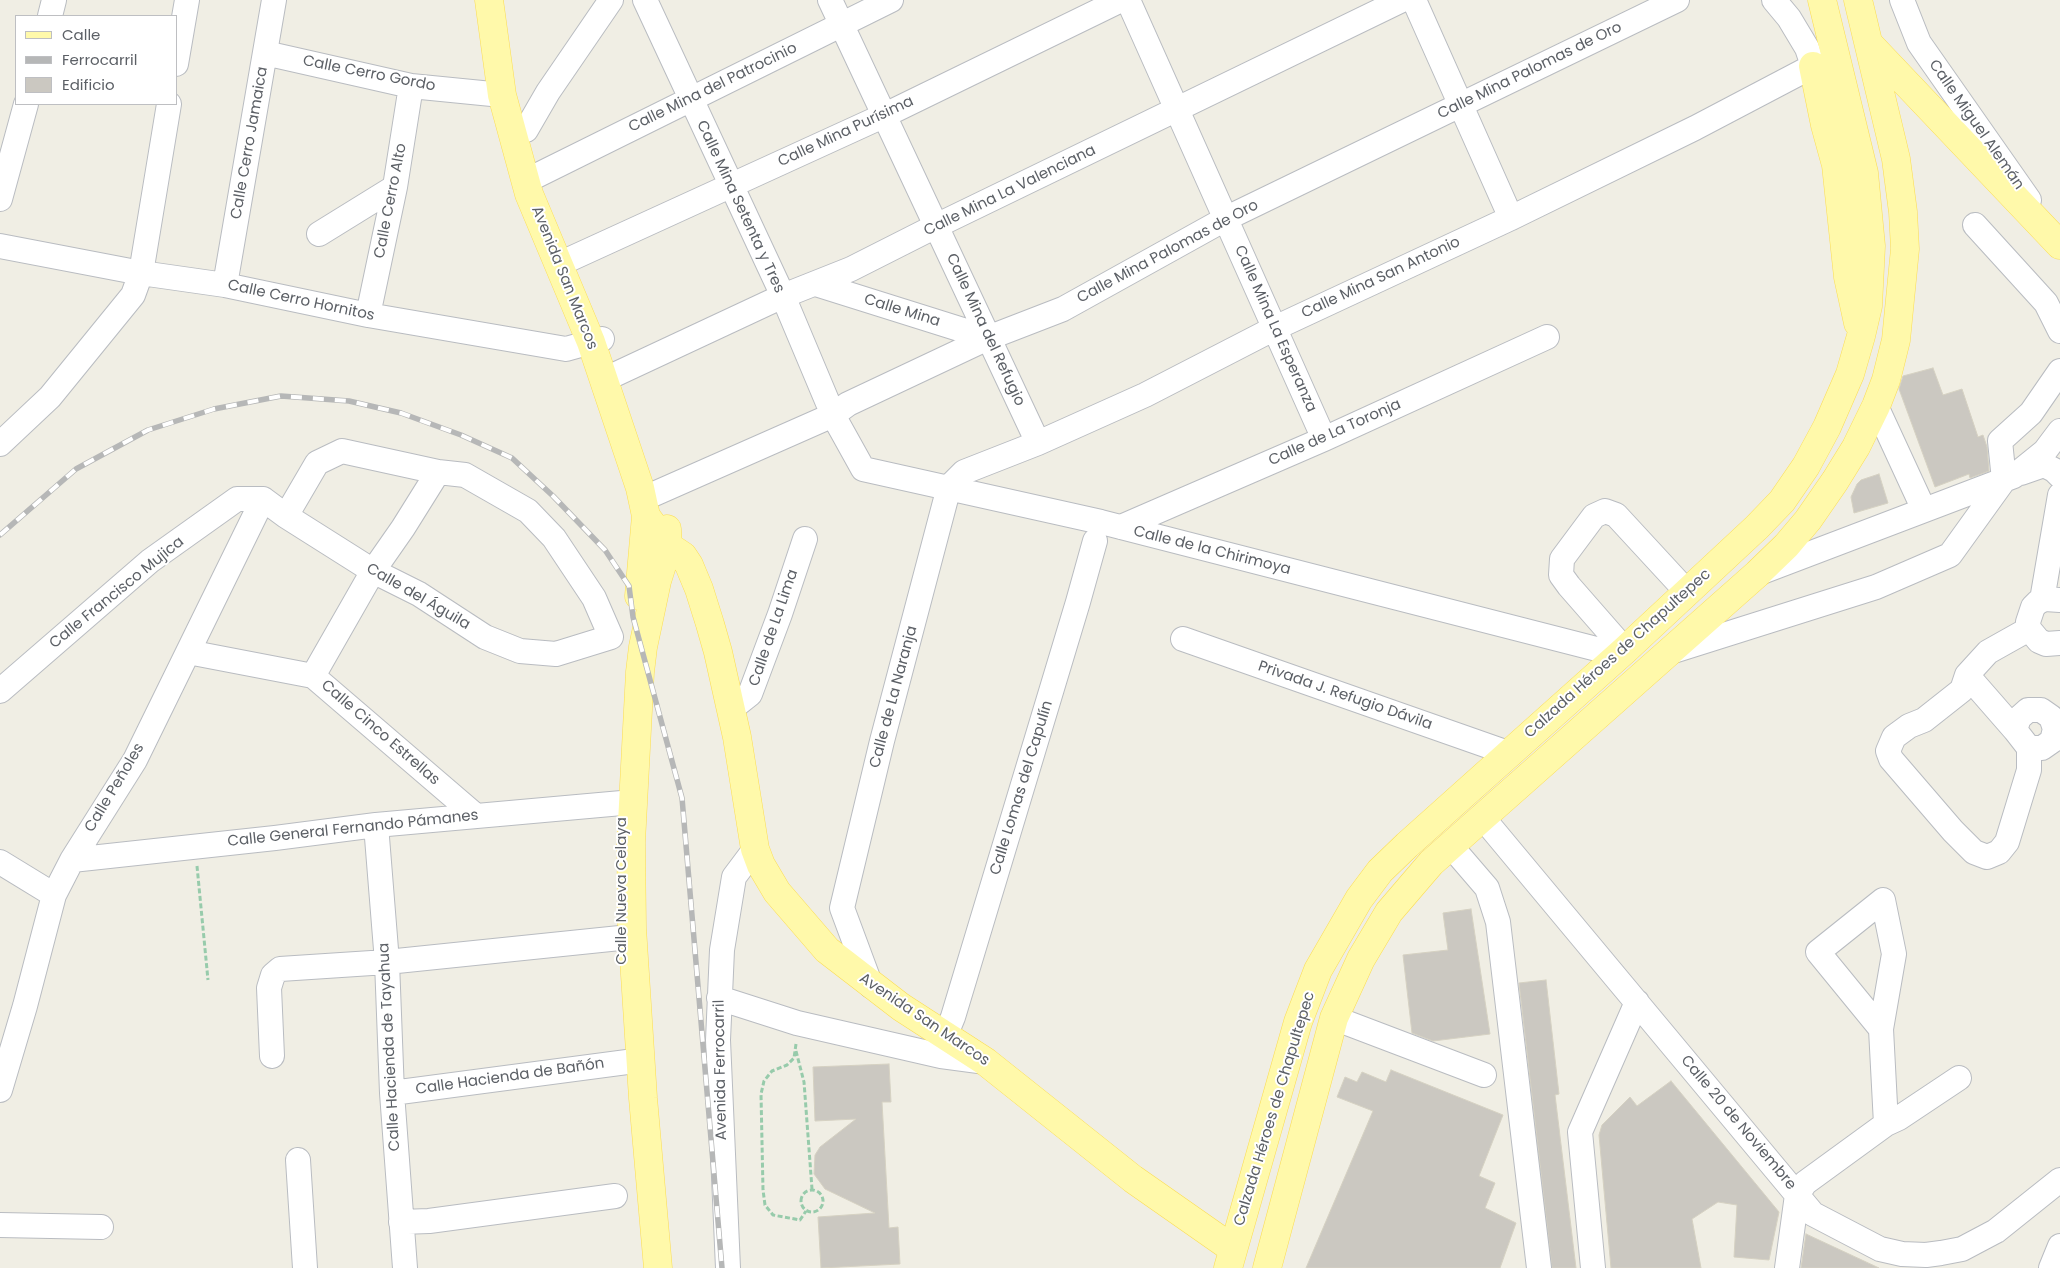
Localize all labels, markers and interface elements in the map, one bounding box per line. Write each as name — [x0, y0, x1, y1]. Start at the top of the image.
legend — [15, 15, 178, 105]
street label: Calle Mina Palomas de Oro — [1435, 18, 1625, 124]
text: Calle — [62, 24, 100, 45]
street label: Calle Mina del Patrocinio — [626, 39, 800, 137]
text: Ferrocarril — [62, 49, 137, 70]
street label: Calle Cerro Gordo — [301, 52, 437, 96]
street label: Calle Miguel Alemán — [1924, 57, 2028, 193]
street label: Calle Cerro Jamaica — [228, 65, 272, 221]
text: Edificio — [62, 74, 115, 95]
street label: Calle Mina Purísima — [775, 93, 917, 171]
street label: Calle Mina Setenta y Tres — [692, 118, 788, 296]
street label: Calle Cerro Alto — [371, 142, 411, 260]
street label: Calle Mina La Valenciana — [921, 142, 1099, 240]
street label: Calle Mina Palomas de Oro — [1074, 196, 1262, 308]
street label: Avenida San Marcos — [527, 204, 601, 352]
street label: Calle Mina San Antonio — [1299, 233, 1463, 323]
street label: Calle Mina La Esperanza — [1230, 243, 1320, 415]
street label: Calle Mina del Refugio — [942, 251, 1028, 409]
street label: Calle Cerro Hornitos — [226, 277, 376, 325]
street label: Calle Mina — [862, 291, 942, 331]
street label: Calle de La Toronja — [1266, 396, 1404, 470]
street label: Calle de la Chirimoya — [1131, 523, 1293, 579]
street label: Calle Francisco Mujica — [46, 533, 188, 653]
street label: Calle del Águila — [363, 560, 473, 634]
street label: Calzada Héroes de Chapultepec — [1521, 566, 1715, 742]
street label: Calle de La Lima — [746, 567, 802, 689]
street label: Calle de La Naranja — [866, 624, 922, 770]
street label: Privada J. Refugio Dávila — [1256, 658, 1434, 734]
street label: Calle Cinco Estrellas — [317, 677, 443, 789]
street label: Calle Lomas del Capulín — [987, 699, 1057, 877]
street label: Calle Peñoles — [81, 740, 149, 836]
street label: Calle General Fernando Pámanes — [227, 807, 479, 851]
street label: Calle Nueva Celaya — [613, 817, 631, 965]
street label: Calle Hacienda de Tayahua — [376, 942, 404, 1152]
street label: Avenida San Marcos — [855, 970, 993, 1070]
street label: Calzada Héroes de Chapultepec — [1231, 990, 1319, 1228]
street label: Avenida Ferrocarril — [711, 999, 731, 1141]
street label: Calle 20 de Noviembre — [1676, 1052, 1800, 1194]
street label: Calle Hacienda de Bañón — [414, 1055, 606, 1099]

